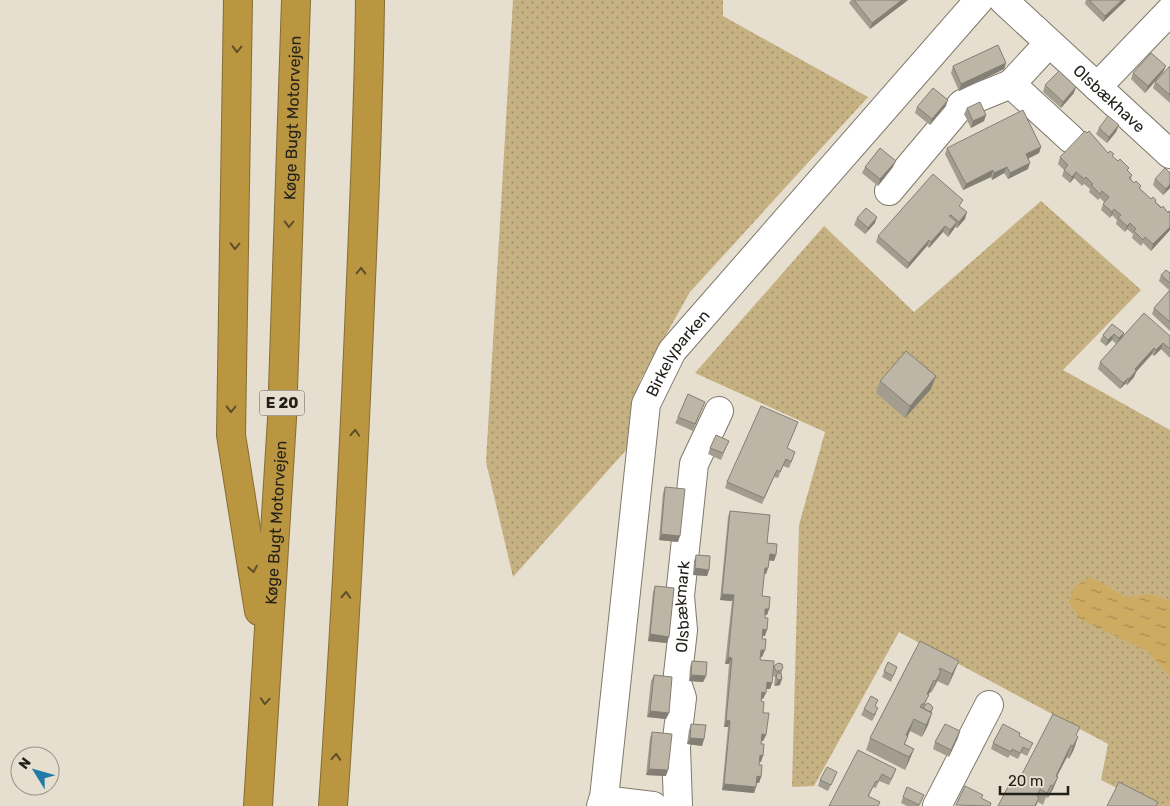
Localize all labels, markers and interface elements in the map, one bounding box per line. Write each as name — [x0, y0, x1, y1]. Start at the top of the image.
street label: Køge Bugt Motorvejen — [280, 35, 305, 200]
one-way arrow — [232, 45, 242, 53]
street label: Olsbækhave — [1069, 61, 1149, 136]
one-way arrow — [283, 220, 294, 228]
one-way arrow — [229, 242, 240, 250]
one-way arrow — [356, 266, 367, 274]
street label: Birkelyparken — [642, 306, 714, 400]
road number: E 20 — [260, 390, 304, 416]
one-way arrow — [226, 405, 237, 413]
one-way arrow — [349, 429, 360, 437]
street label: Køge Bugt Motorvejen — [262, 440, 291, 605]
street label: Olsbækmark — [671, 559, 694, 654]
one-way arrow — [247, 565, 257, 574]
one-way arrow — [341, 591, 352, 599]
one-way arrow — [260, 697, 271, 705]
north arrow — [10, 746, 60, 796]
one-way arrow — [330, 753, 341, 761]
text: N — [15, 754, 35, 773]
scale bar — [1000, 764, 1068, 796]
text: 20 m — [1008, 772, 1043, 790]

